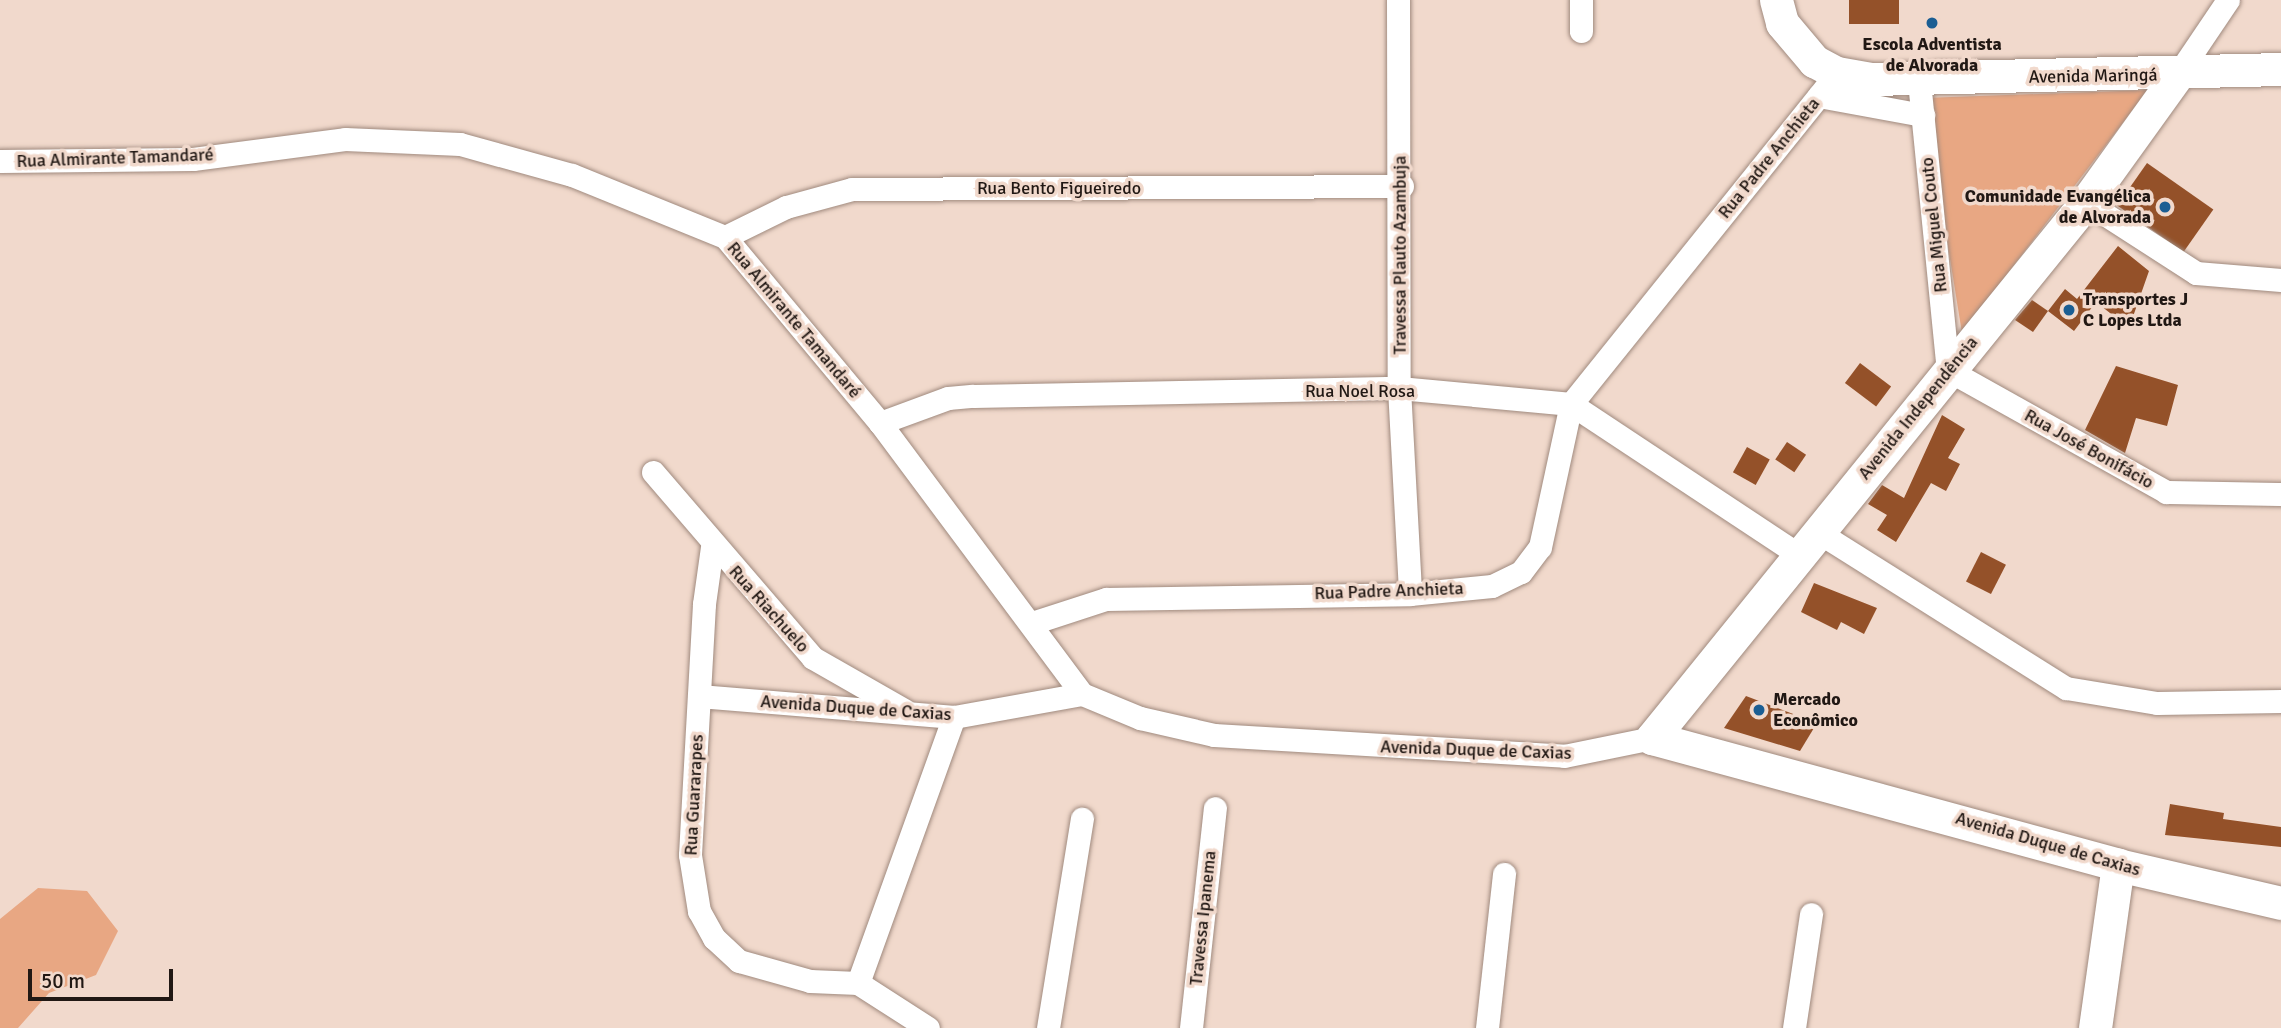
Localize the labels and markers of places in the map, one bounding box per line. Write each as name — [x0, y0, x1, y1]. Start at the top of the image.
marker: Escola Adventista de Alvorada — [1924, 15, 1940, 31]
place label: Escola Adventista de Alvorada — [1862, 34, 2002, 76]
place label: Comunidade Evangélica de Alvorada — [1965, 186, 2151, 228]
marker: Comunidade Evangélica de Alvorada — [2157, 199, 2173, 215]
place label: Transportes J C Lopes Ltda — [2083, 289, 2188, 332]
marker: Transportes J C Lopes Ltda — [2061, 302, 2077, 318]
place label: Mercado Econômico — [1773, 689, 1858, 732]
marker: Mercado Econômico — [1751, 702, 1767, 718]

